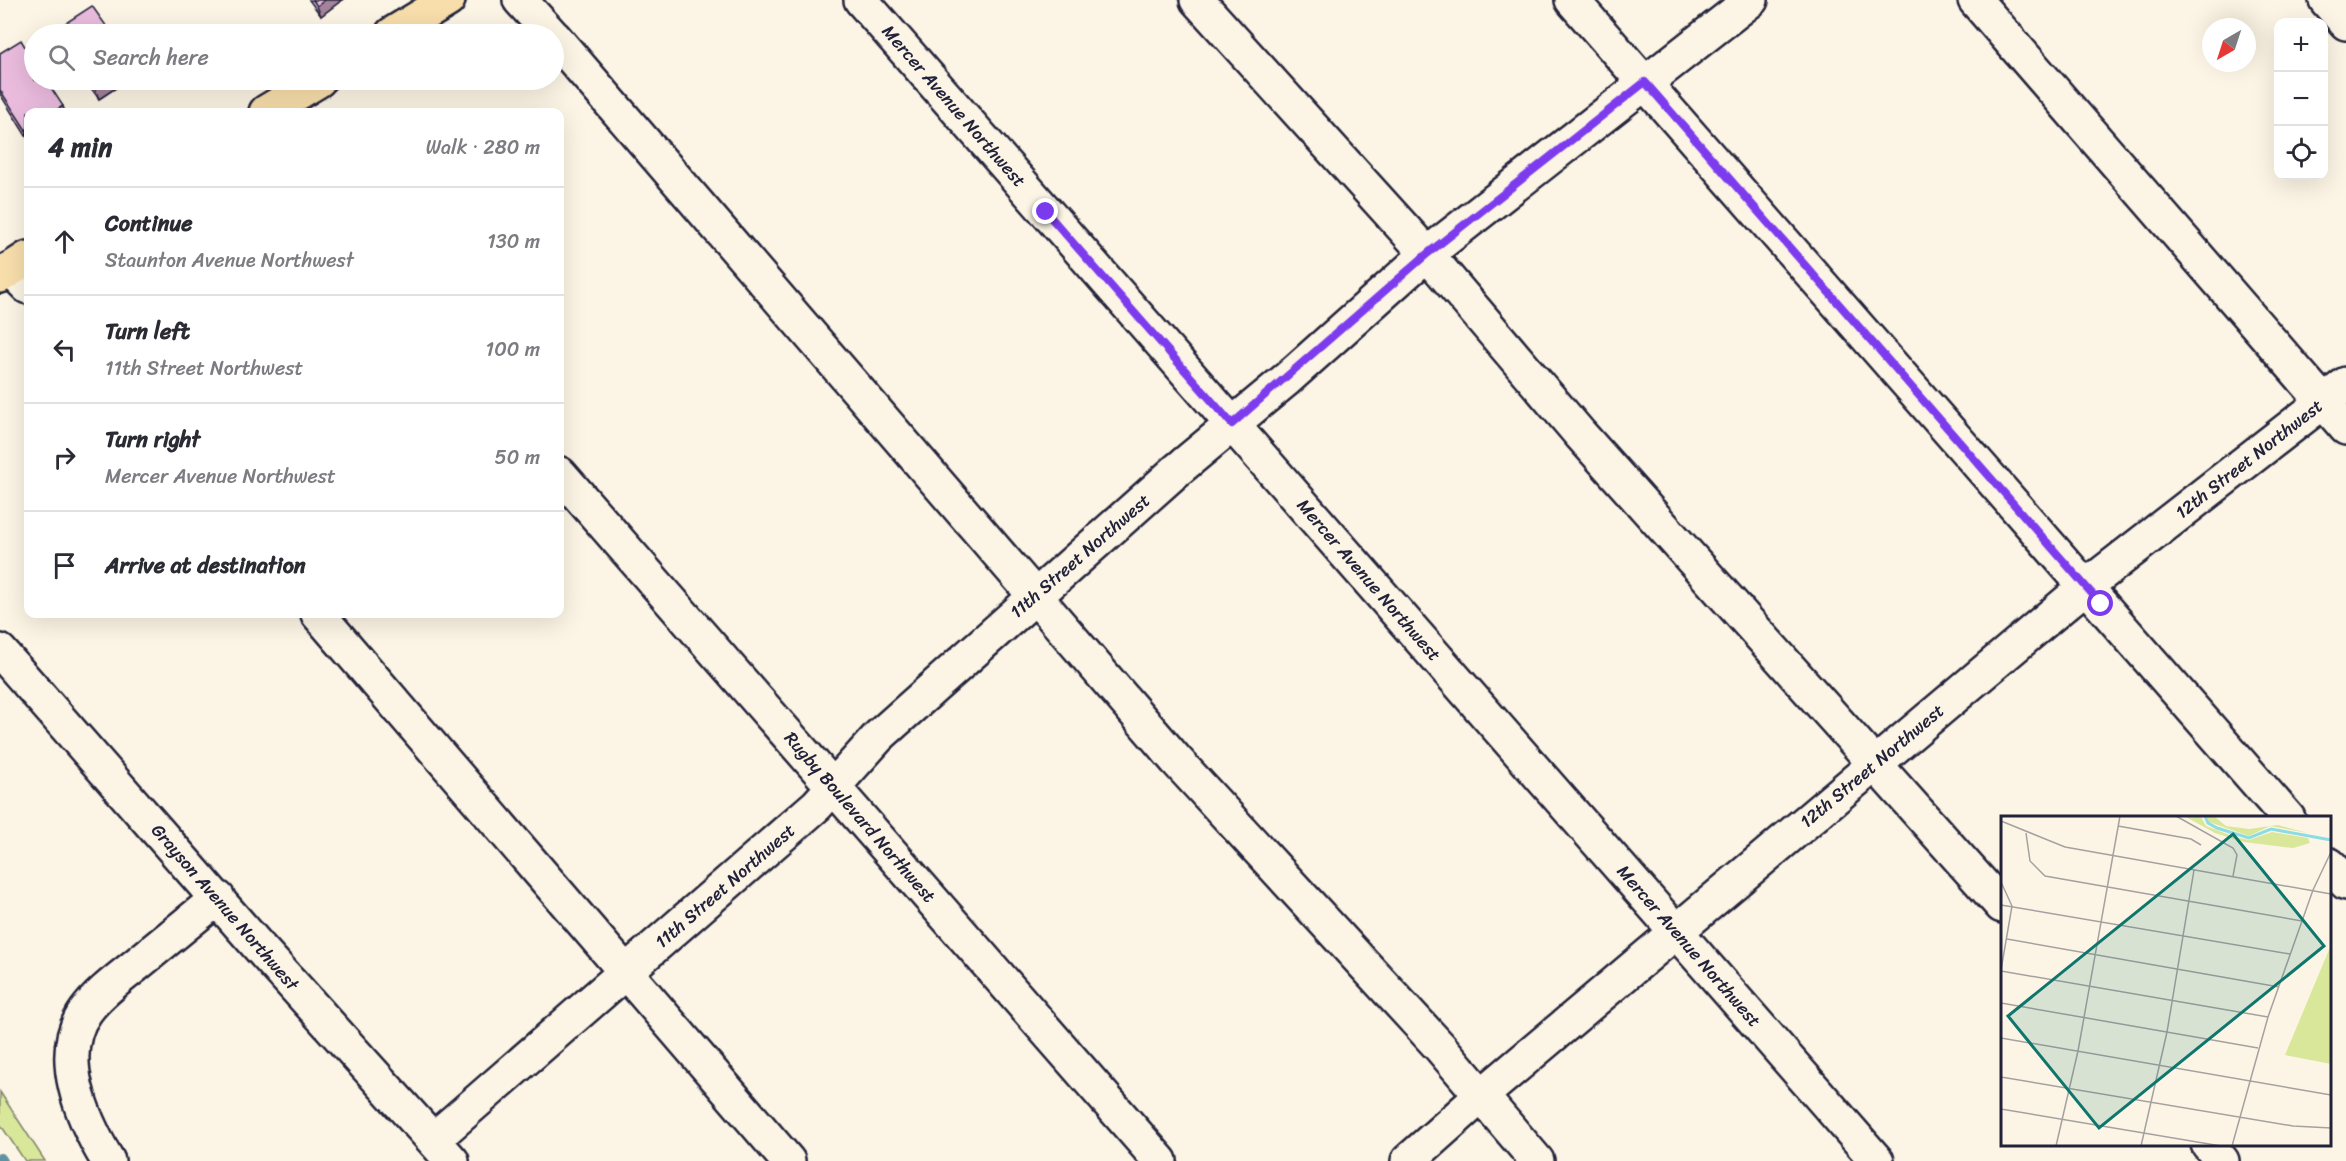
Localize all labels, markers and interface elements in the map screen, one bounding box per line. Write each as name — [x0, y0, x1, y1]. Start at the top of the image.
street label: Mercer Avenue Northwest — [874, 17, 1034, 195]
north arrow — [2202, 18, 2256, 72]
map controls — [2274, 18, 2328, 180]
button: + — [2274, 18, 2328, 72]
search box — [24, 24, 564, 90]
text: Search here — [93, 38, 209, 77]
icon: search — [45, 41, 78, 74]
button: − — [2274, 72, 2328, 126]
text: 4 min — [48, 124, 112, 170]
button: locate — [2274, 126, 2328, 180]
text: Walk · 280 m — [426, 130, 540, 165]
route end — [1032, 198, 1058, 224]
text: Continue — [105, 204, 193, 243]
text: 130 m — [487, 224, 540, 259]
icon: ahead — [48, 225, 81, 258]
text: Staunton Avenue Northwest — [105, 243, 354, 278]
text: Turn left — [105, 312, 190, 351]
text: 100 m — [486, 332, 540, 367]
icon: left — [48, 333, 81, 366]
text: 11th Street Northwest — [105, 351, 303, 386]
street label: 12th Street Northwest — [2168, 391, 2330, 527]
text: Turn right — [105, 420, 200, 459]
text: 50 m — [495, 440, 540, 475]
icon: right — [48, 441, 81, 474]
text: Mercer Avenue Northwest — [105, 459, 336, 494]
street label: 11th Street Northwest — [1002, 485, 1158, 627]
street label: Mercer Avenue Northwest — [1289, 491, 1449, 669]
text: Arrive at destination — [105, 546, 306, 585]
icon: arrive — [48, 549, 81, 582]
route start — [2087, 590, 2113, 616]
street label: 12th Street Northwest — [1792, 695, 1952, 836]
street label: Rugby Boulevard Northwest — [776, 724, 944, 910]
street label: 11th Street Northwest — [647, 815, 803, 957]
street label: Grayson Avenue Northwest — [143, 816, 308, 999]
inset map — [2001, 816, 2331, 1146]
street label: Mercer Avenue Northwest — [1609, 857, 1769, 1035]

